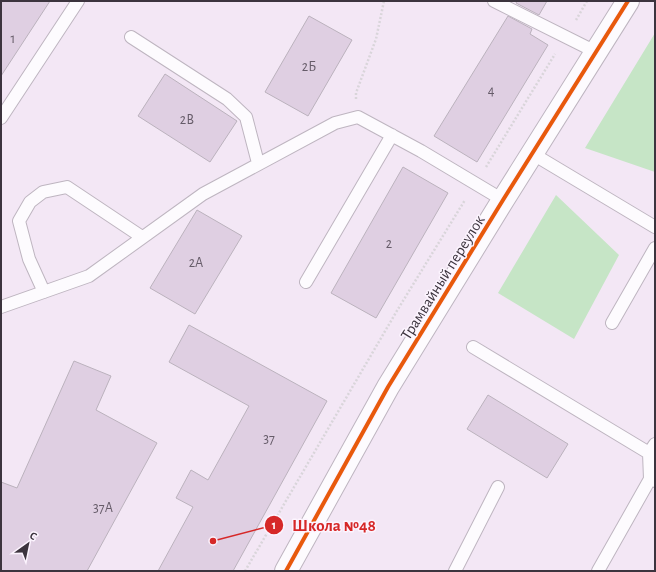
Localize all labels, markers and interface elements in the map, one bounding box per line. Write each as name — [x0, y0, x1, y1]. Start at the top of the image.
house number: 1 — [11, 32, 15, 46]
house number: 2Б — [302, 60, 316, 74]
house number: 4 — [488, 84, 495, 98]
house number: 2В — [180, 113, 194, 127]
street label: Трамвайный переулок — [398, 212, 489, 343]
house number: 2 — [386, 237, 392, 251]
house number: 2А — [189, 256, 203, 270]
house number: 37 — [263, 432, 275, 446]
house number: 37А — [93, 501, 113, 515]
callout: Школа №48 — [264, 510, 384, 539]
text: Школа №48 — [292, 517, 376, 534]
text: 1 — [272, 519, 276, 531]
north arrow — [8, 524, 48, 564]
text: С — [28, 530, 39, 542]

